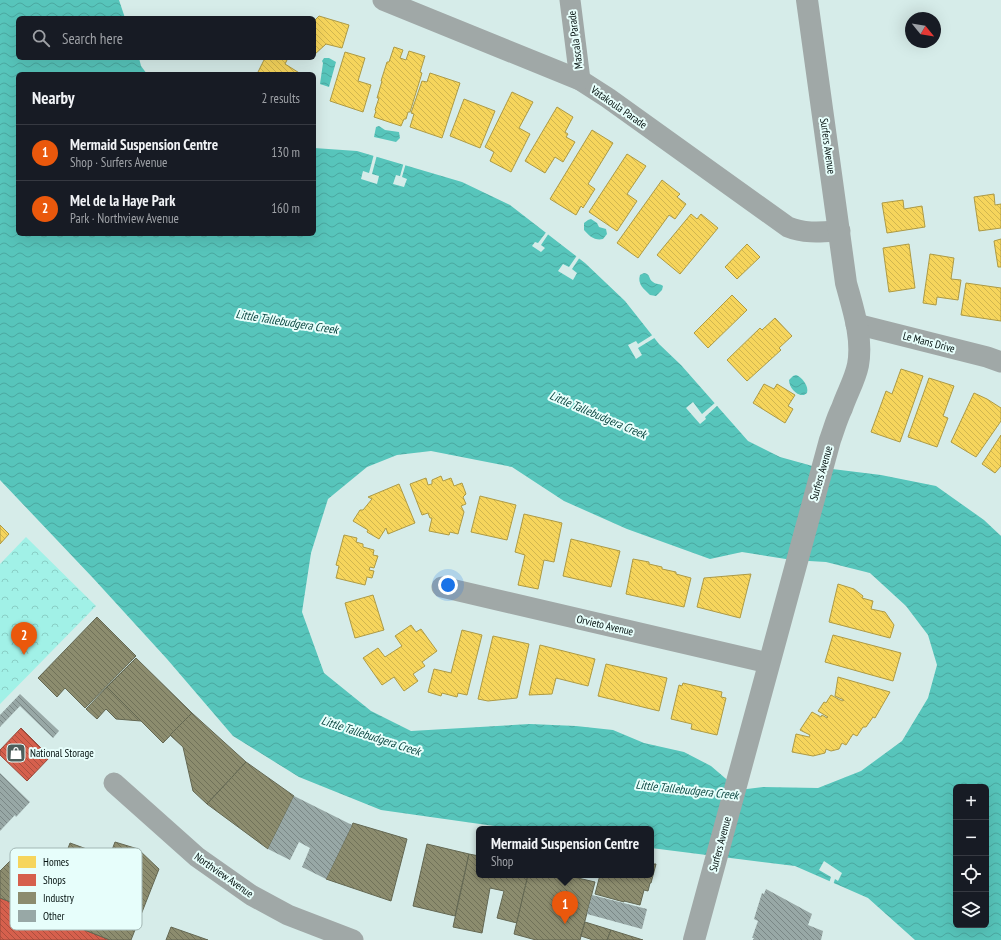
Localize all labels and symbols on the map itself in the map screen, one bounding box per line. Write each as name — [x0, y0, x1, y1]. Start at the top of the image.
street label: Mascala Parade — [564, 10, 586, 70]
north arrow — [905, 12, 941, 48]
street label: Vatakoula Parade — [587, 82, 650, 132]
street label: Surfers Avenue — [817, 117, 839, 175]
water label: Little Tallebudgera Creek — [235, 306, 341, 337]
street label: Le Mans Drive — [901, 328, 957, 356]
water label: Little Tallebudgera Creek — [548, 387, 650, 442]
street label: Surfers Avenue — [807, 444, 836, 502]
your location — [438, 575, 458, 595]
street label: Orvieto Avenue — [575, 612, 635, 638]
pin: 2 — [11, 622, 37, 655]
water label: Little Tallebudgera Creek — [320, 712, 424, 759]
shop icon: National Storage — [5, 742, 27, 764]
place label: National Storage — [30, 746, 94, 760]
water label: Little Tallebudgera Creek — [635, 777, 741, 803]
street label: Surfers Avenue — [706, 815, 734, 873]
legend — [10, 848, 142, 930]
street label: Northview Avenue — [192, 849, 257, 901]
text: Homes — [43, 855, 69, 869]
text: Shops — [43, 873, 66, 887]
text: Industry — [43, 891, 75, 905]
pin: 1 — [552, 891, 578, 924]
text: Other — [43, 909, 64, 923]

